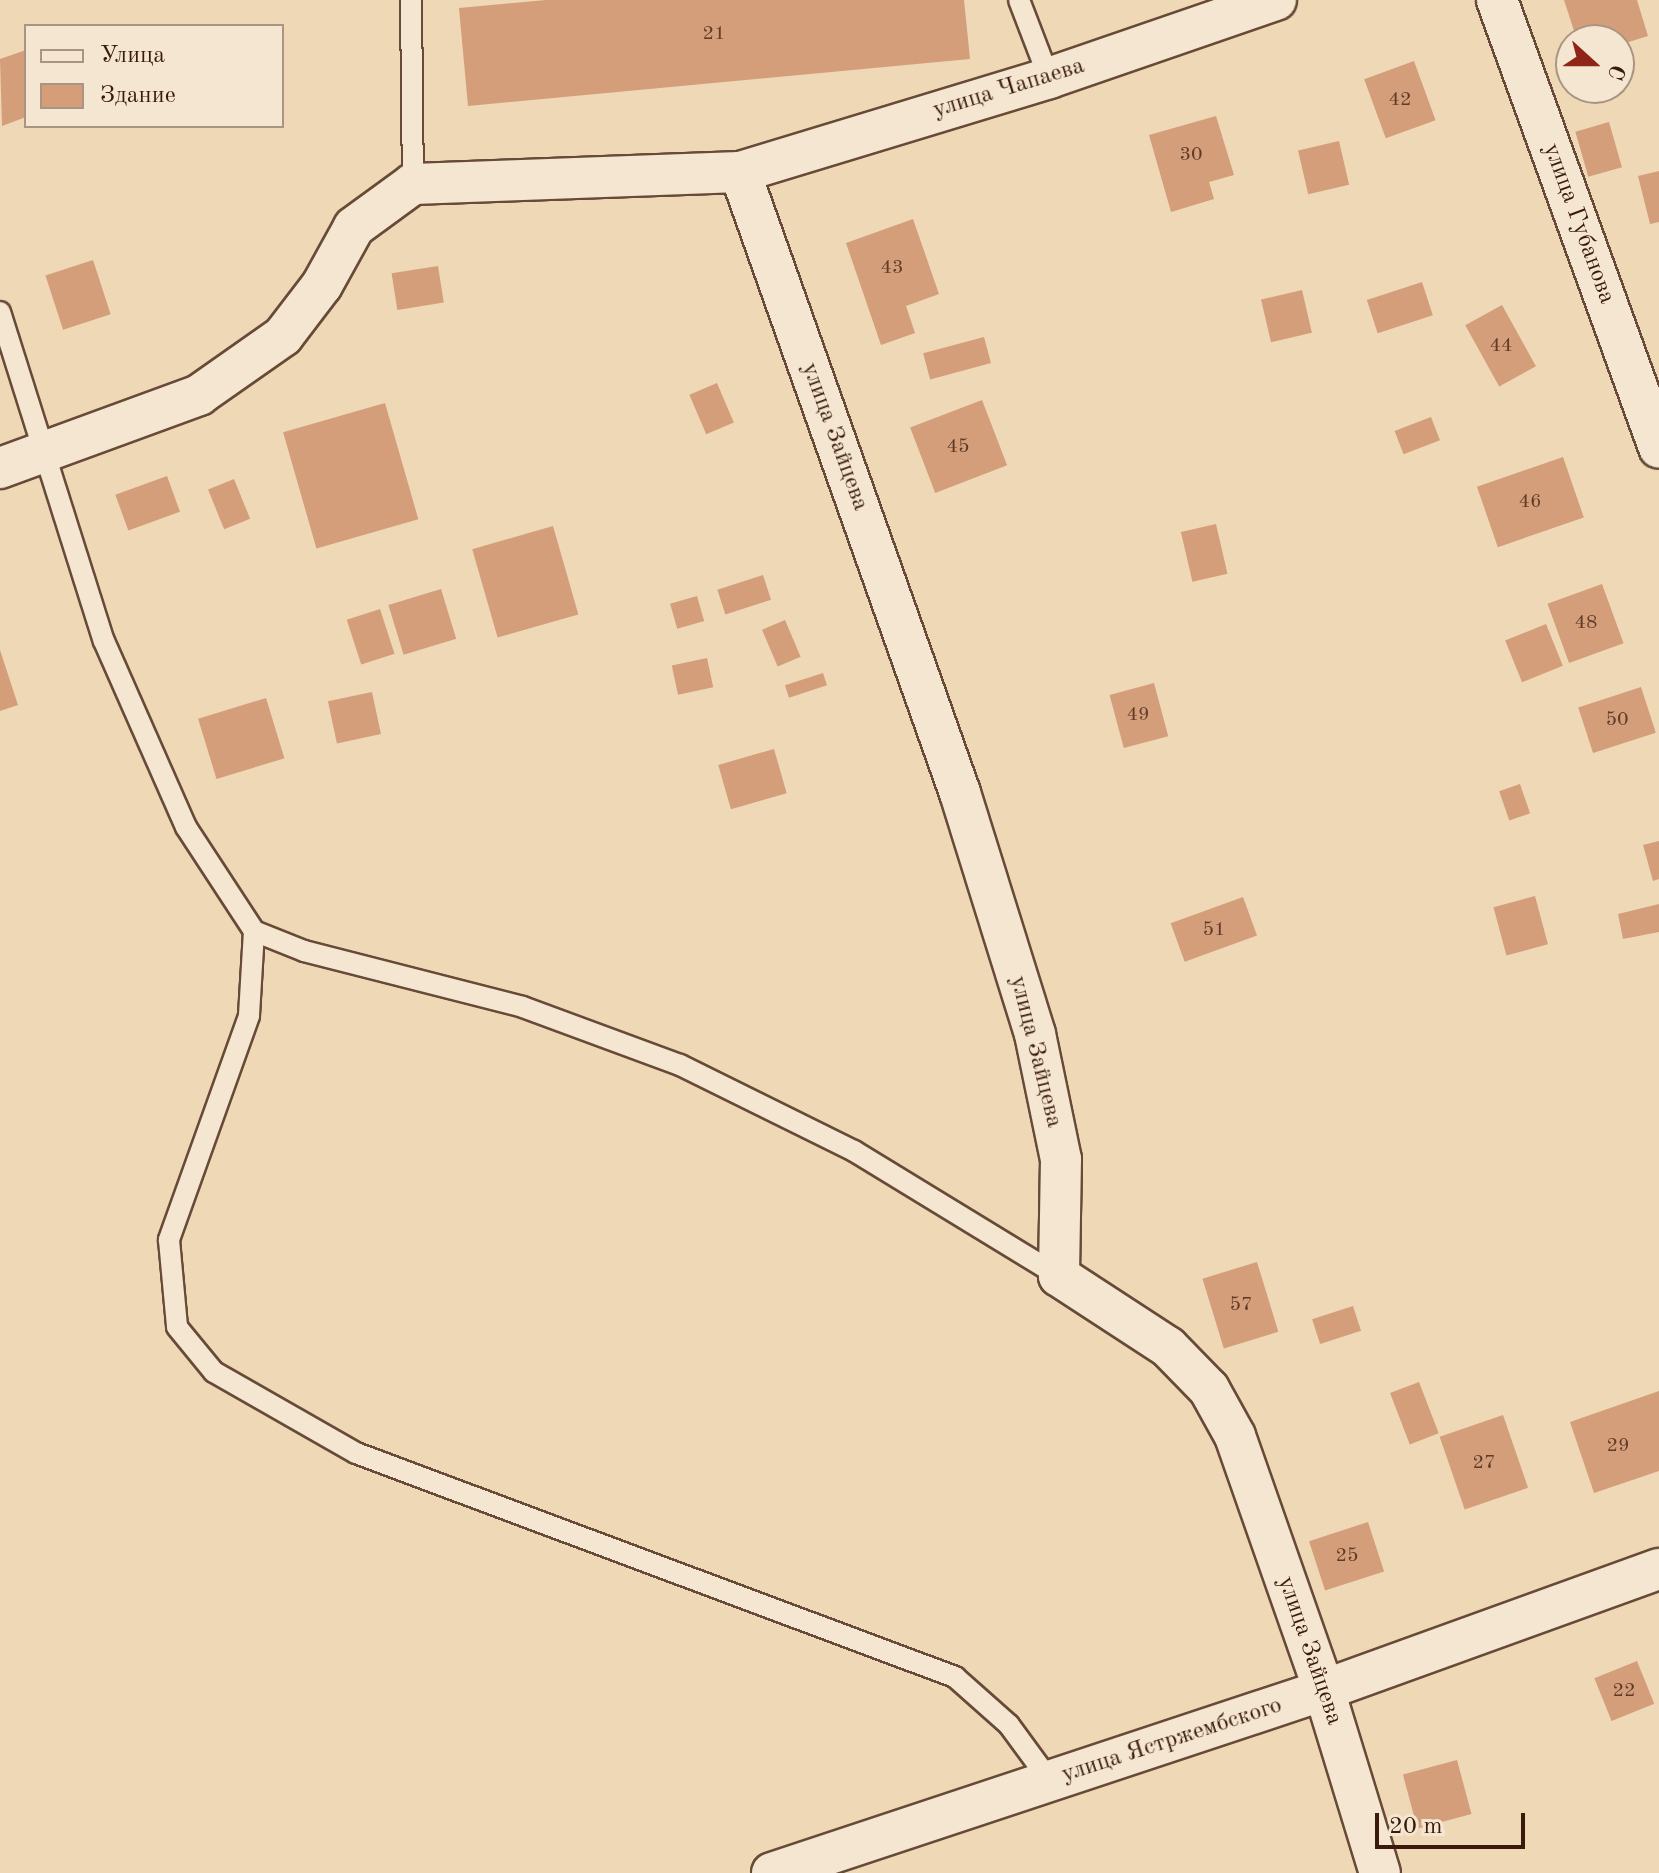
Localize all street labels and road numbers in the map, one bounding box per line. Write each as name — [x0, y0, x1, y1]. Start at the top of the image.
street label: улица Чапаева — [930, 52, 1088, 126]
street label: улица Губанова — [1536, 140, 1620, 308]
street label: улица Зайцева — [794, 359, 874, 515]
street label: улица Зайцева — [1002, 973, 1068, 1131]
street label: улица Зайцева — [1270, 1573, 1348, 1729]
street label: улица Ястржембского — [1058, 1692, 1286, 1790]

